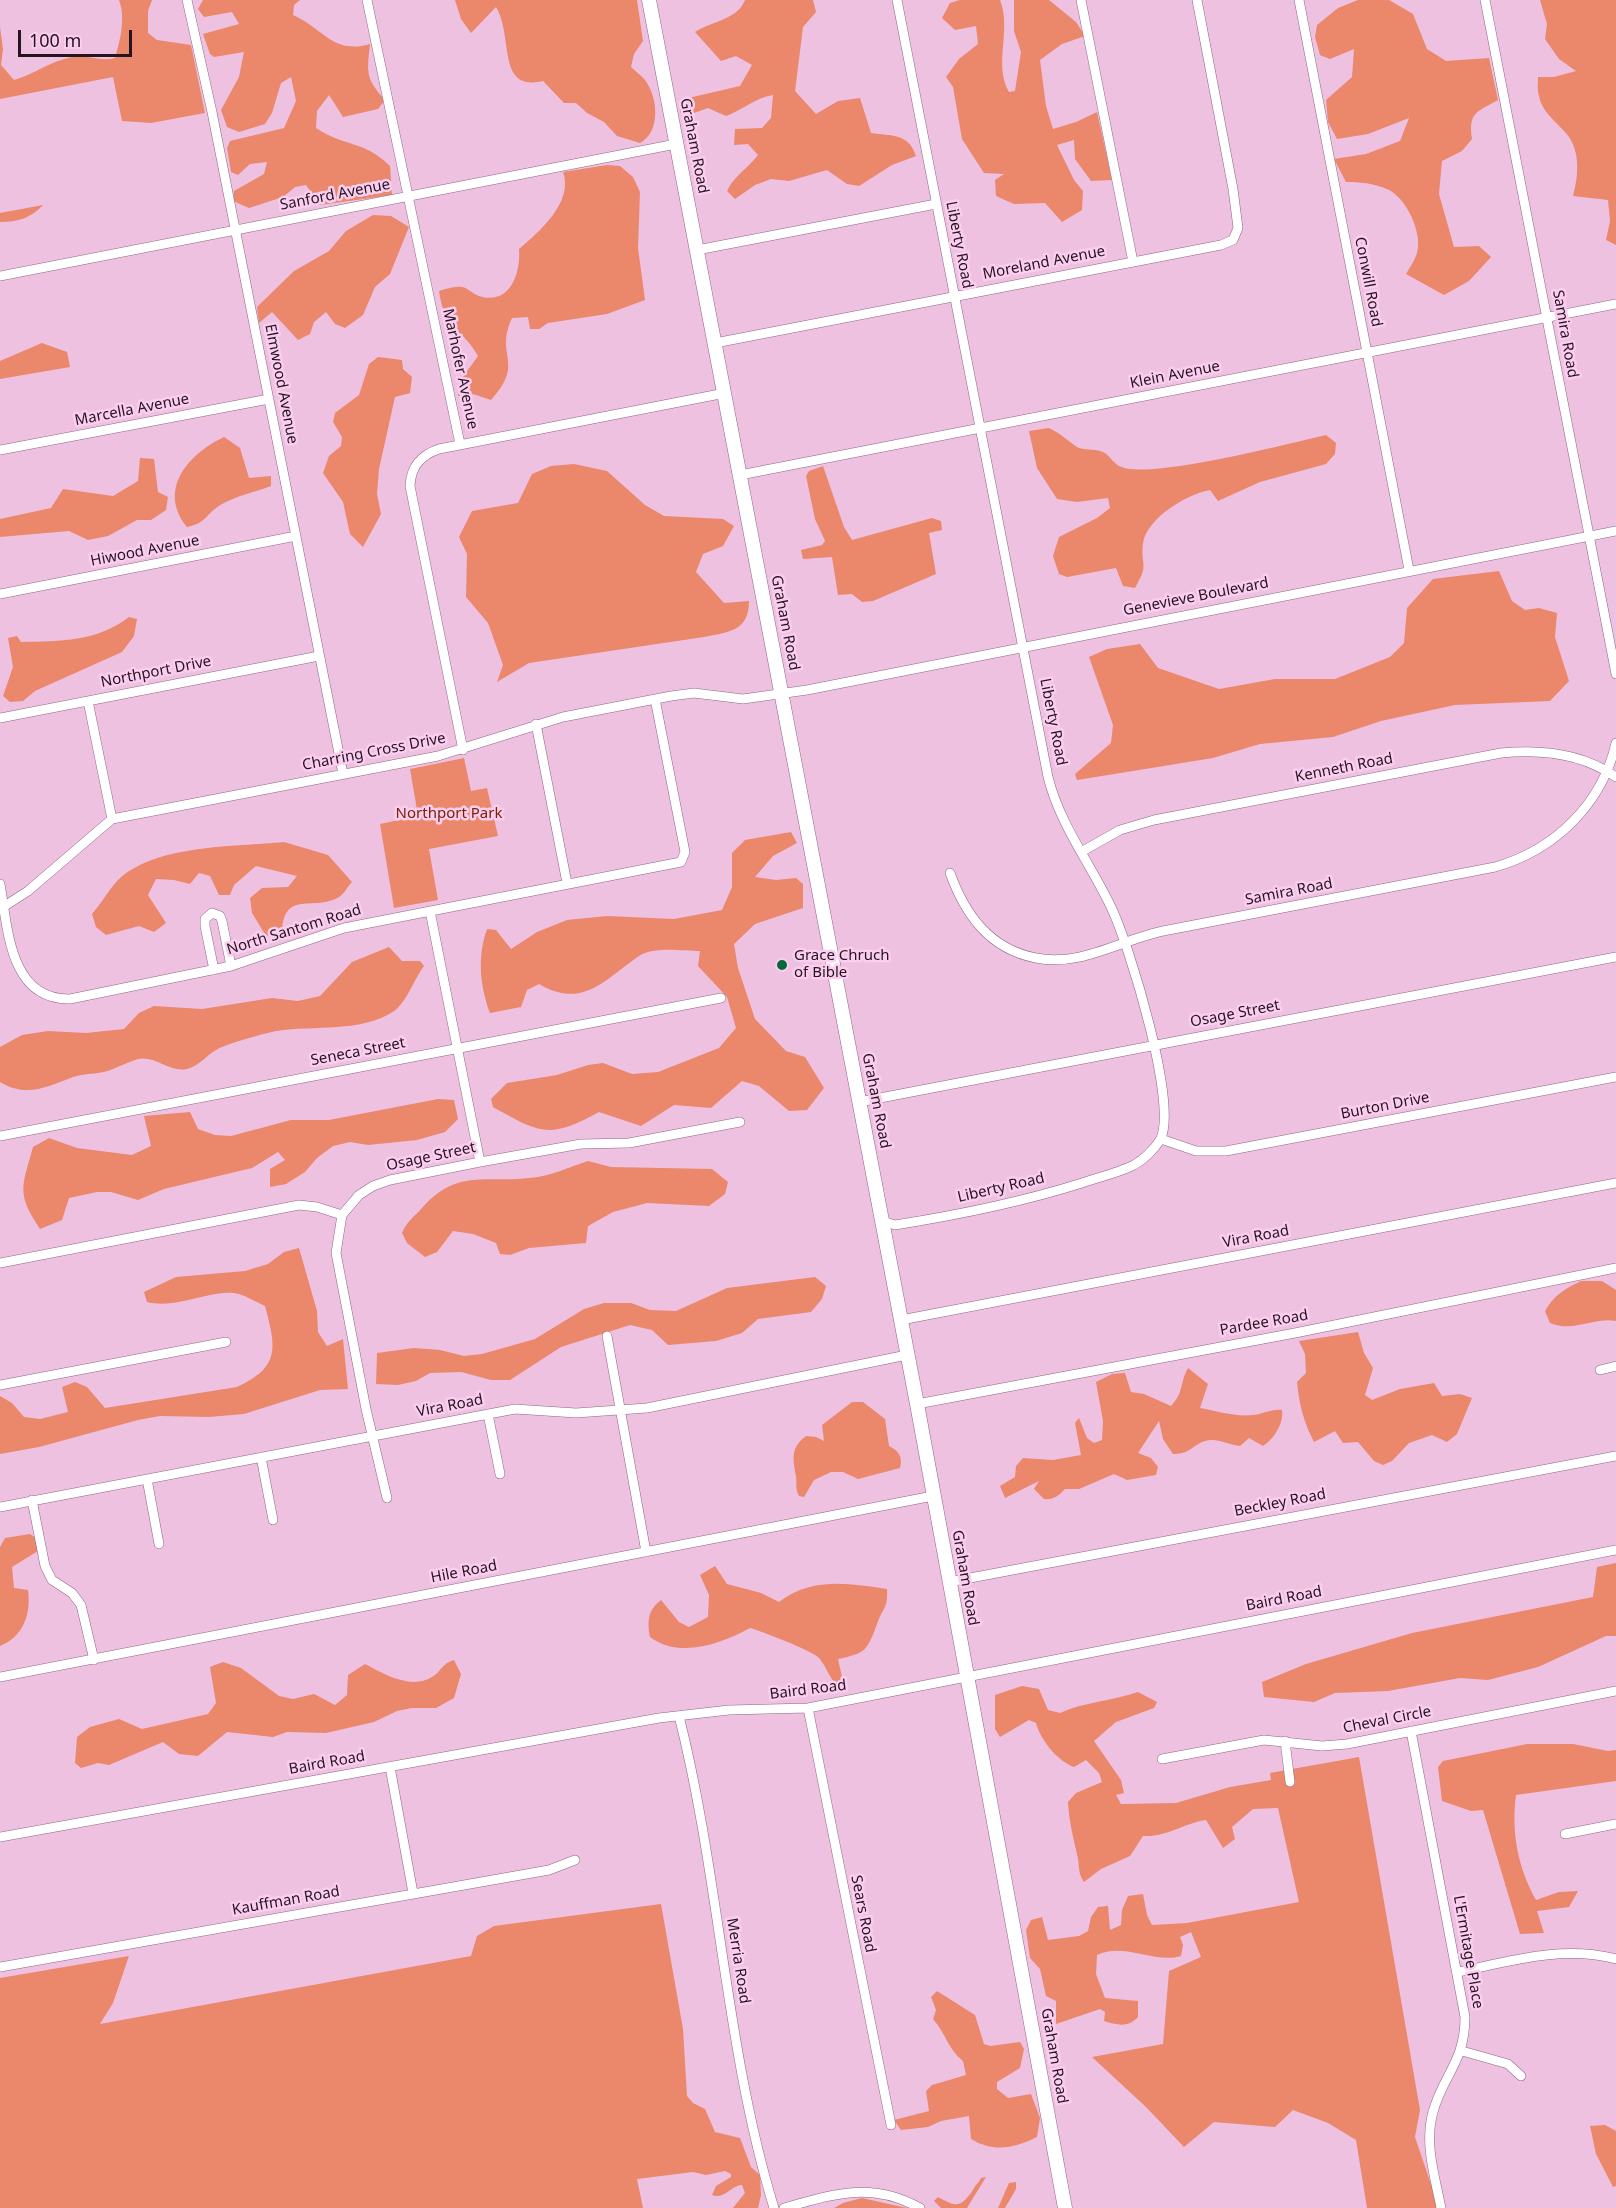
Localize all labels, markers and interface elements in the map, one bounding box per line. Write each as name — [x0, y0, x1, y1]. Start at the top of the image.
scale bar — [21, 18, 135, 56]
text: 100 m — [29, 28, 81, 52]
street label: Graham Road — [676, 97, 712, 195]
street label: Sanford Avenue — [278, 175, 392, 215]
street label: Liberty Road — [942, 200, 976, 290]
street label: Conwill Road — [1350, 236, 1386, 328]
street label: Moreland Avenue — [981, 242, 1107, 284]
street label: Samira Road — [1548, 289, 1582, 379]
street label: Marhofer Avenue — [438, 307, 482, 431]
street label: Elmwood Avenue — [261, 322, 301, 446]
street label: Klein Avenue — [1128, 357, 1222, 393]
street label: Marcella Avenue — [73, 390, 191, 430]
street label: Hiwood Avenue — [89, 532, 201, 570]
street label: Graham Road — [767, 574, 803, 672]
street label: Genevieve Boulevard — [1122, 574, 1270, 620]
street label: Northport Drive — [99, 652, 213, 692]
street label: Liberty Road — [1036, 677, 1070, 767]
street label: Charring Cross Drive — [301, 729, 447, 775]
street label: Kenneth Road — [1294, 750, 1394, 786]
park label: Northport Park — [396, 805, 502, 823]
street label: Samira Road — [1244, 875, 1334, 909]
street label: North Santom Road — [225, 901, 363, 959]
place label: Grace Chruch of Bible — [794, 947, 889, 982]
marker: Grace Chruch of Bible — [775, 958, 789, 972]
street label: Osage Street — [1189, 997, 1281, 1031]
street label: Seneca Street — [309, 1034, 407, 1070]
street label: Graham Road — [858, 1052, 894, 1150]
street label: Burton Drive — [1339, 1089, 1431, 1123]
street label: Osage Street — [385, 1139, 477, 1175]
street label: Liberty Road — [956, 1169, 1046, 1207]
street label: Vira Road — [1221, 1222, 1291, 1252]
street label: Pardee Road — [1218, 1306, 1310, 1340]
street label: Vira Road — [415, 1391, 485, 1421]
street label: Beckley Road — [1233, 1485, 1327, 1521]
street label: Graham Road — [948, 1529, 982, 1627]
street label: Hile Road — [429, 1557, 499, 1587]
street label: Baird Road — [1244, 1583, 1324, 1615]
street label: Baird Road — [769, 1676, 847, 1704]
street label: Cheval Circle — [1341, 1703, 1433, 1737]
street label: Baird Road — [287, 1747, 367, 1779]
street label: Sears Road — [847, 1874, 879, 1954]
street label: Kauffman Road — [231, 1883, 341, 1919]
street label: L'Ermitage Place — [1449, 1894, 1487, 2010]
street label: Merria Road — [722, 1917, 754, 2005]
street label: Graham Road — [1037, 2007, 1071, 2105]

